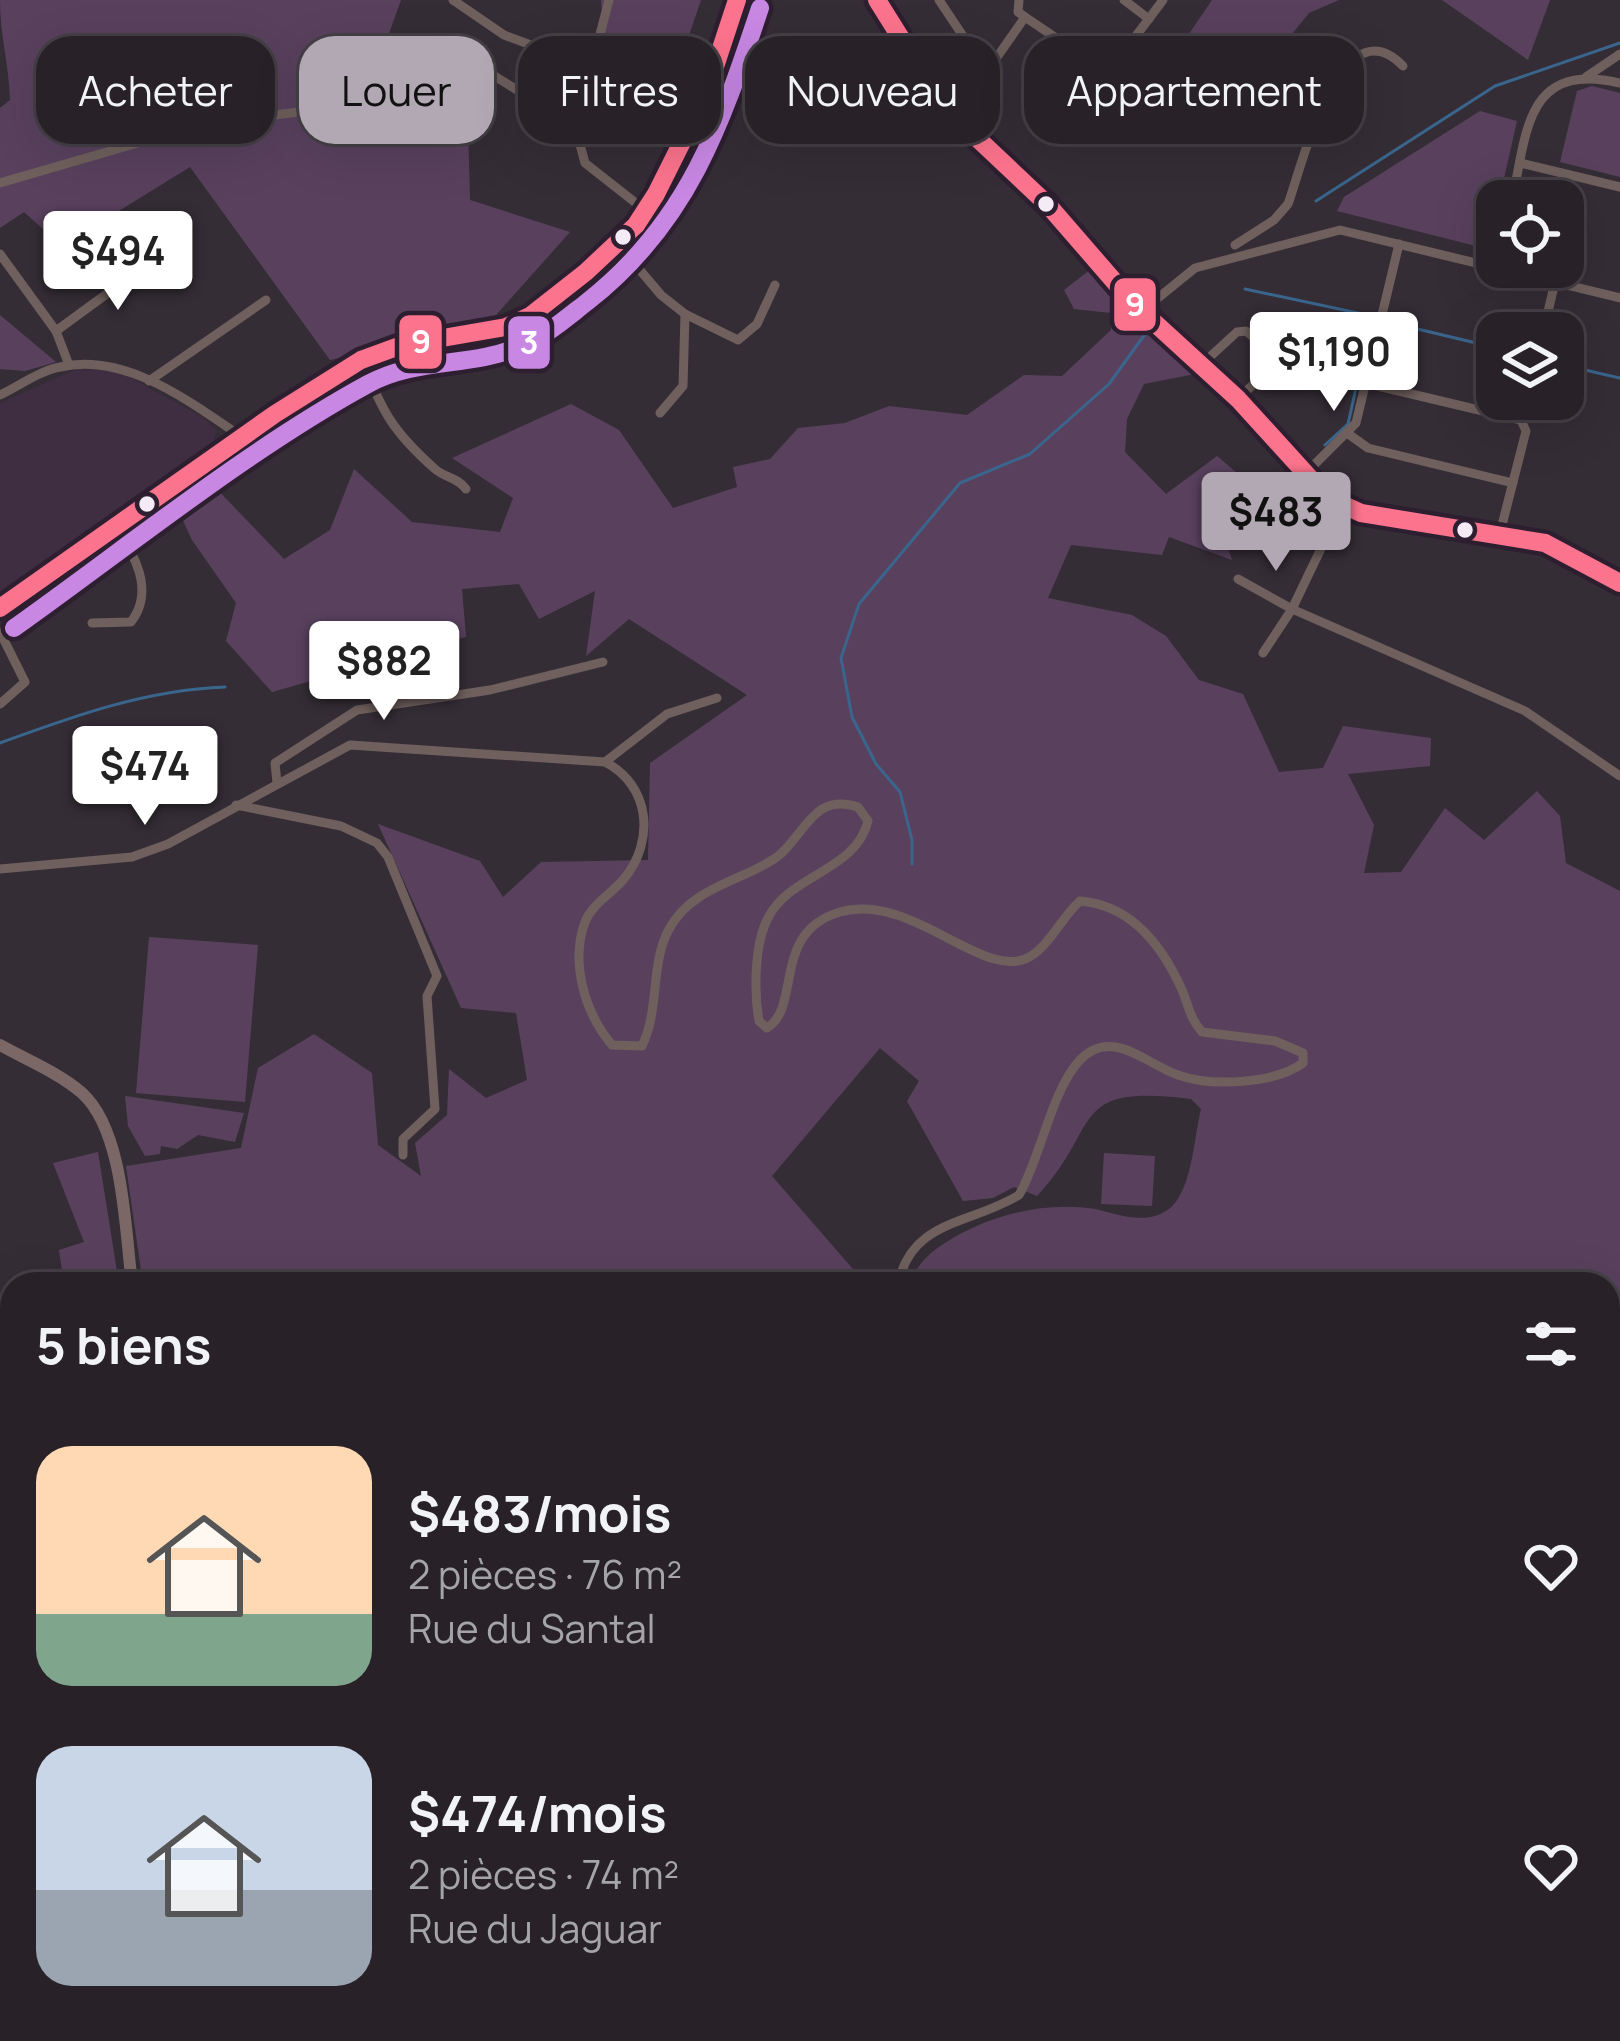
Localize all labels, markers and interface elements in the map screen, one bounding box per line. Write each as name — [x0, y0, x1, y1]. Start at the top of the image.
chip: Acheter — [36, 36, 275, 144]
chip: Louer — [299, 36, 494, 144]
chip: Filtres — [518, 36, 721, 144]
chip: Nouveau — [745, 36, 1000, 144]
chip: Appartement — [1024, 36, 1364, 144]
map controls — [1476, 180, 1584, 420]
button: locate — [1476, 180, 1584, 288]
unlabelled marker — [1035, 193, 1057, 215]
pin: $494 — [47, 211, 189, 313]
text: $494 — [70, 223, 166, 277]
unlabelled marker — [612, 226, 634, 248]
line badge: 9 — [1112, 276, 1158, 333]
text: 9 — [1125, 281, 1145, 326]
pin: $1,190 — [1236, 312, 1432, 414]
button: layers — [1476, 312, 1584, 420]
line badge: 9 — [397, 313, 444, 371]
line badge: 3 — [506, 314, 552, 371]
text: 9 — [411, 318, 431, 363]
text: 3 — [519, 319, 539, 364]
text: $1,190 — [1277, 324, 1391, 378]
pin: $483 — [1205, 472, 1347, 574]
text: $483 — [1229, 484, 1323, 538]
unlabelled marker — [136, 493, 158, 515]
unlabelled marker — [1454, 519, 1476, 541]
pin: $882 — [313, 621, 455, 723]
text: $882 — [336, 633, 432, 687]
pin: $474 — [74, 726, 216, 828]
text: $474 — [99, 738, 191, 792]
text: 5 biens — [36, 1310, 211, 1379]
icon: filters — [1518, 1311, 1584, 1377]
text: $483/mois — [408, 1478, 671, 1547]
icon: home — [132, 1494, 276, 1638]
icon: heart — [1518, 1533, 1584, 1599]
text: 2 pièces · 76 m² — [408, 1547, 682, 1601]
text: Rue du Santal — [408, 1601, 656, 1655]
text: $474/mois — [408, 1778, 667, 1847]
icon: home — [132, 1794, 276, 1938]
icon: heart — [1518, 1833, 1584, 1899]
text: 2 pièces · 74 m² — [408, 1847, 679, 1901]
text: Rue du Jaguar — [408, 1901, 662, 1955]

